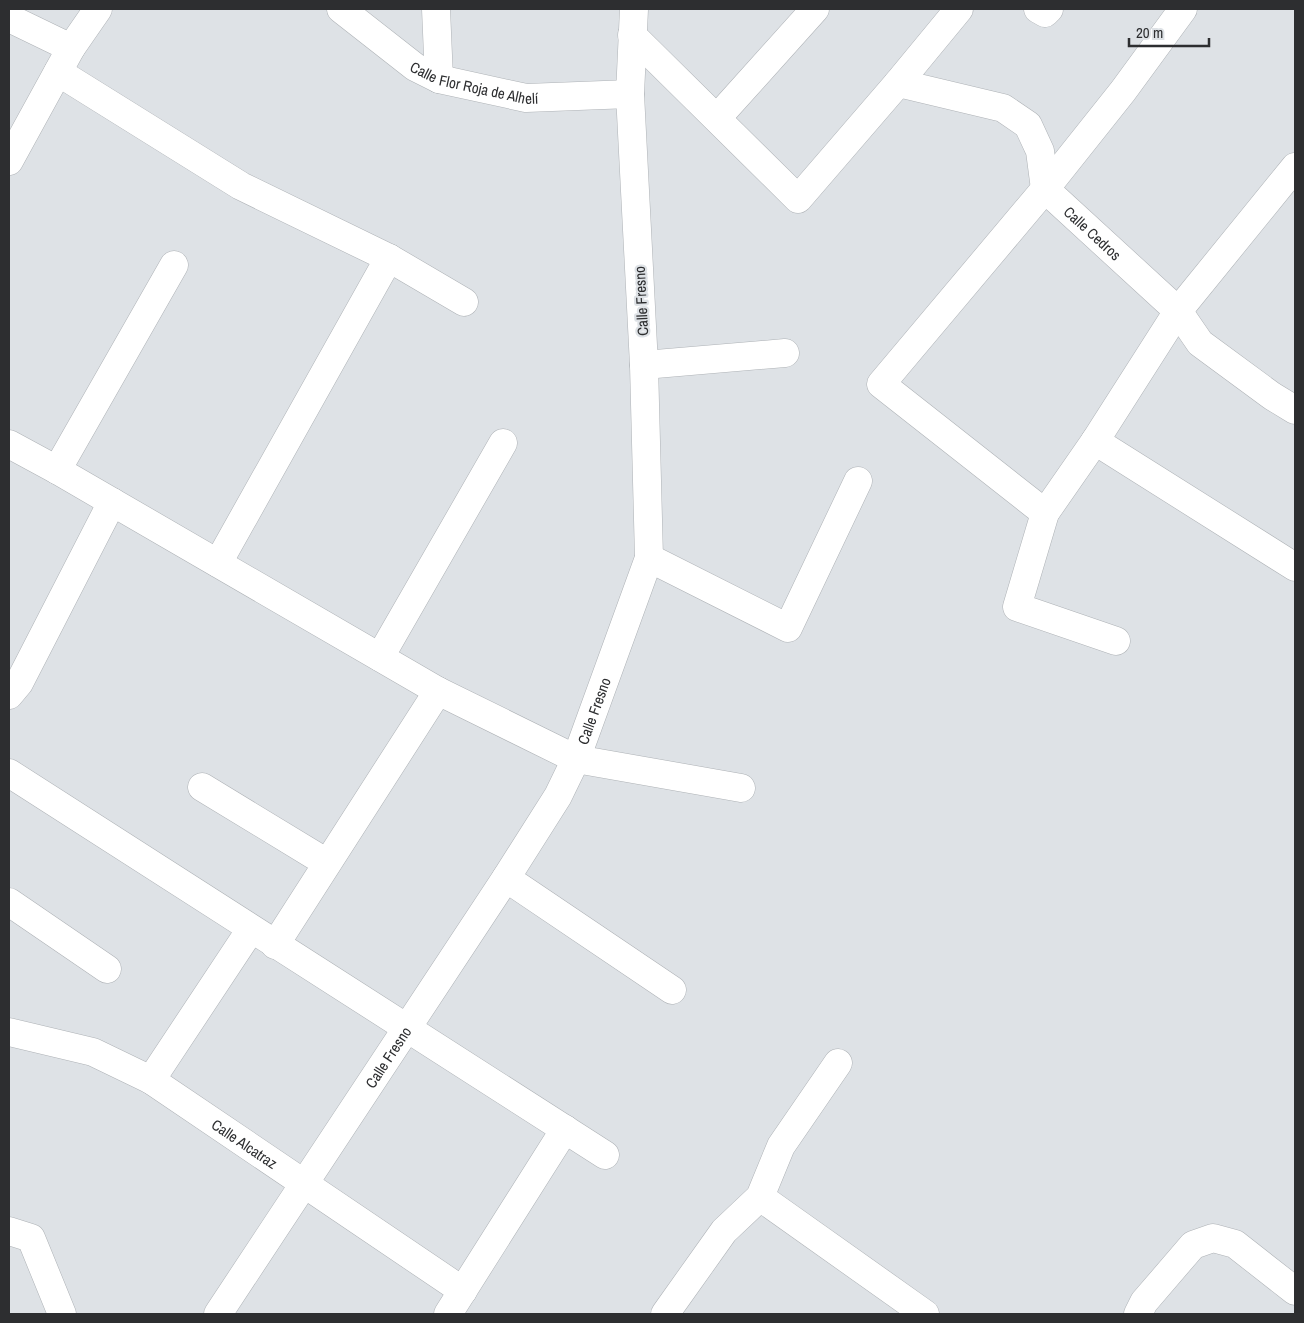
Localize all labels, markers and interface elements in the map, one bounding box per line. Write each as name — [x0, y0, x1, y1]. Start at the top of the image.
scale bar — [1129, 15, 1209, 47]
text: 20 m — [1136, 22, 1163, 43]
street label: Calle Flor Roja de Alhelí — [407, 56, 539, 109]
street label: Calle Cedros — [1059, 201, 1126, 265]
street label: Calle Fresno — [629, 265, 653, 336]
street label: Calle Fresno — [572, 674, 615, 747]
street label: Calle Fresno — [360, 1022, 416, 1092]
street label: Calle Alcatraz — [208, 1114, 282, 1173]

